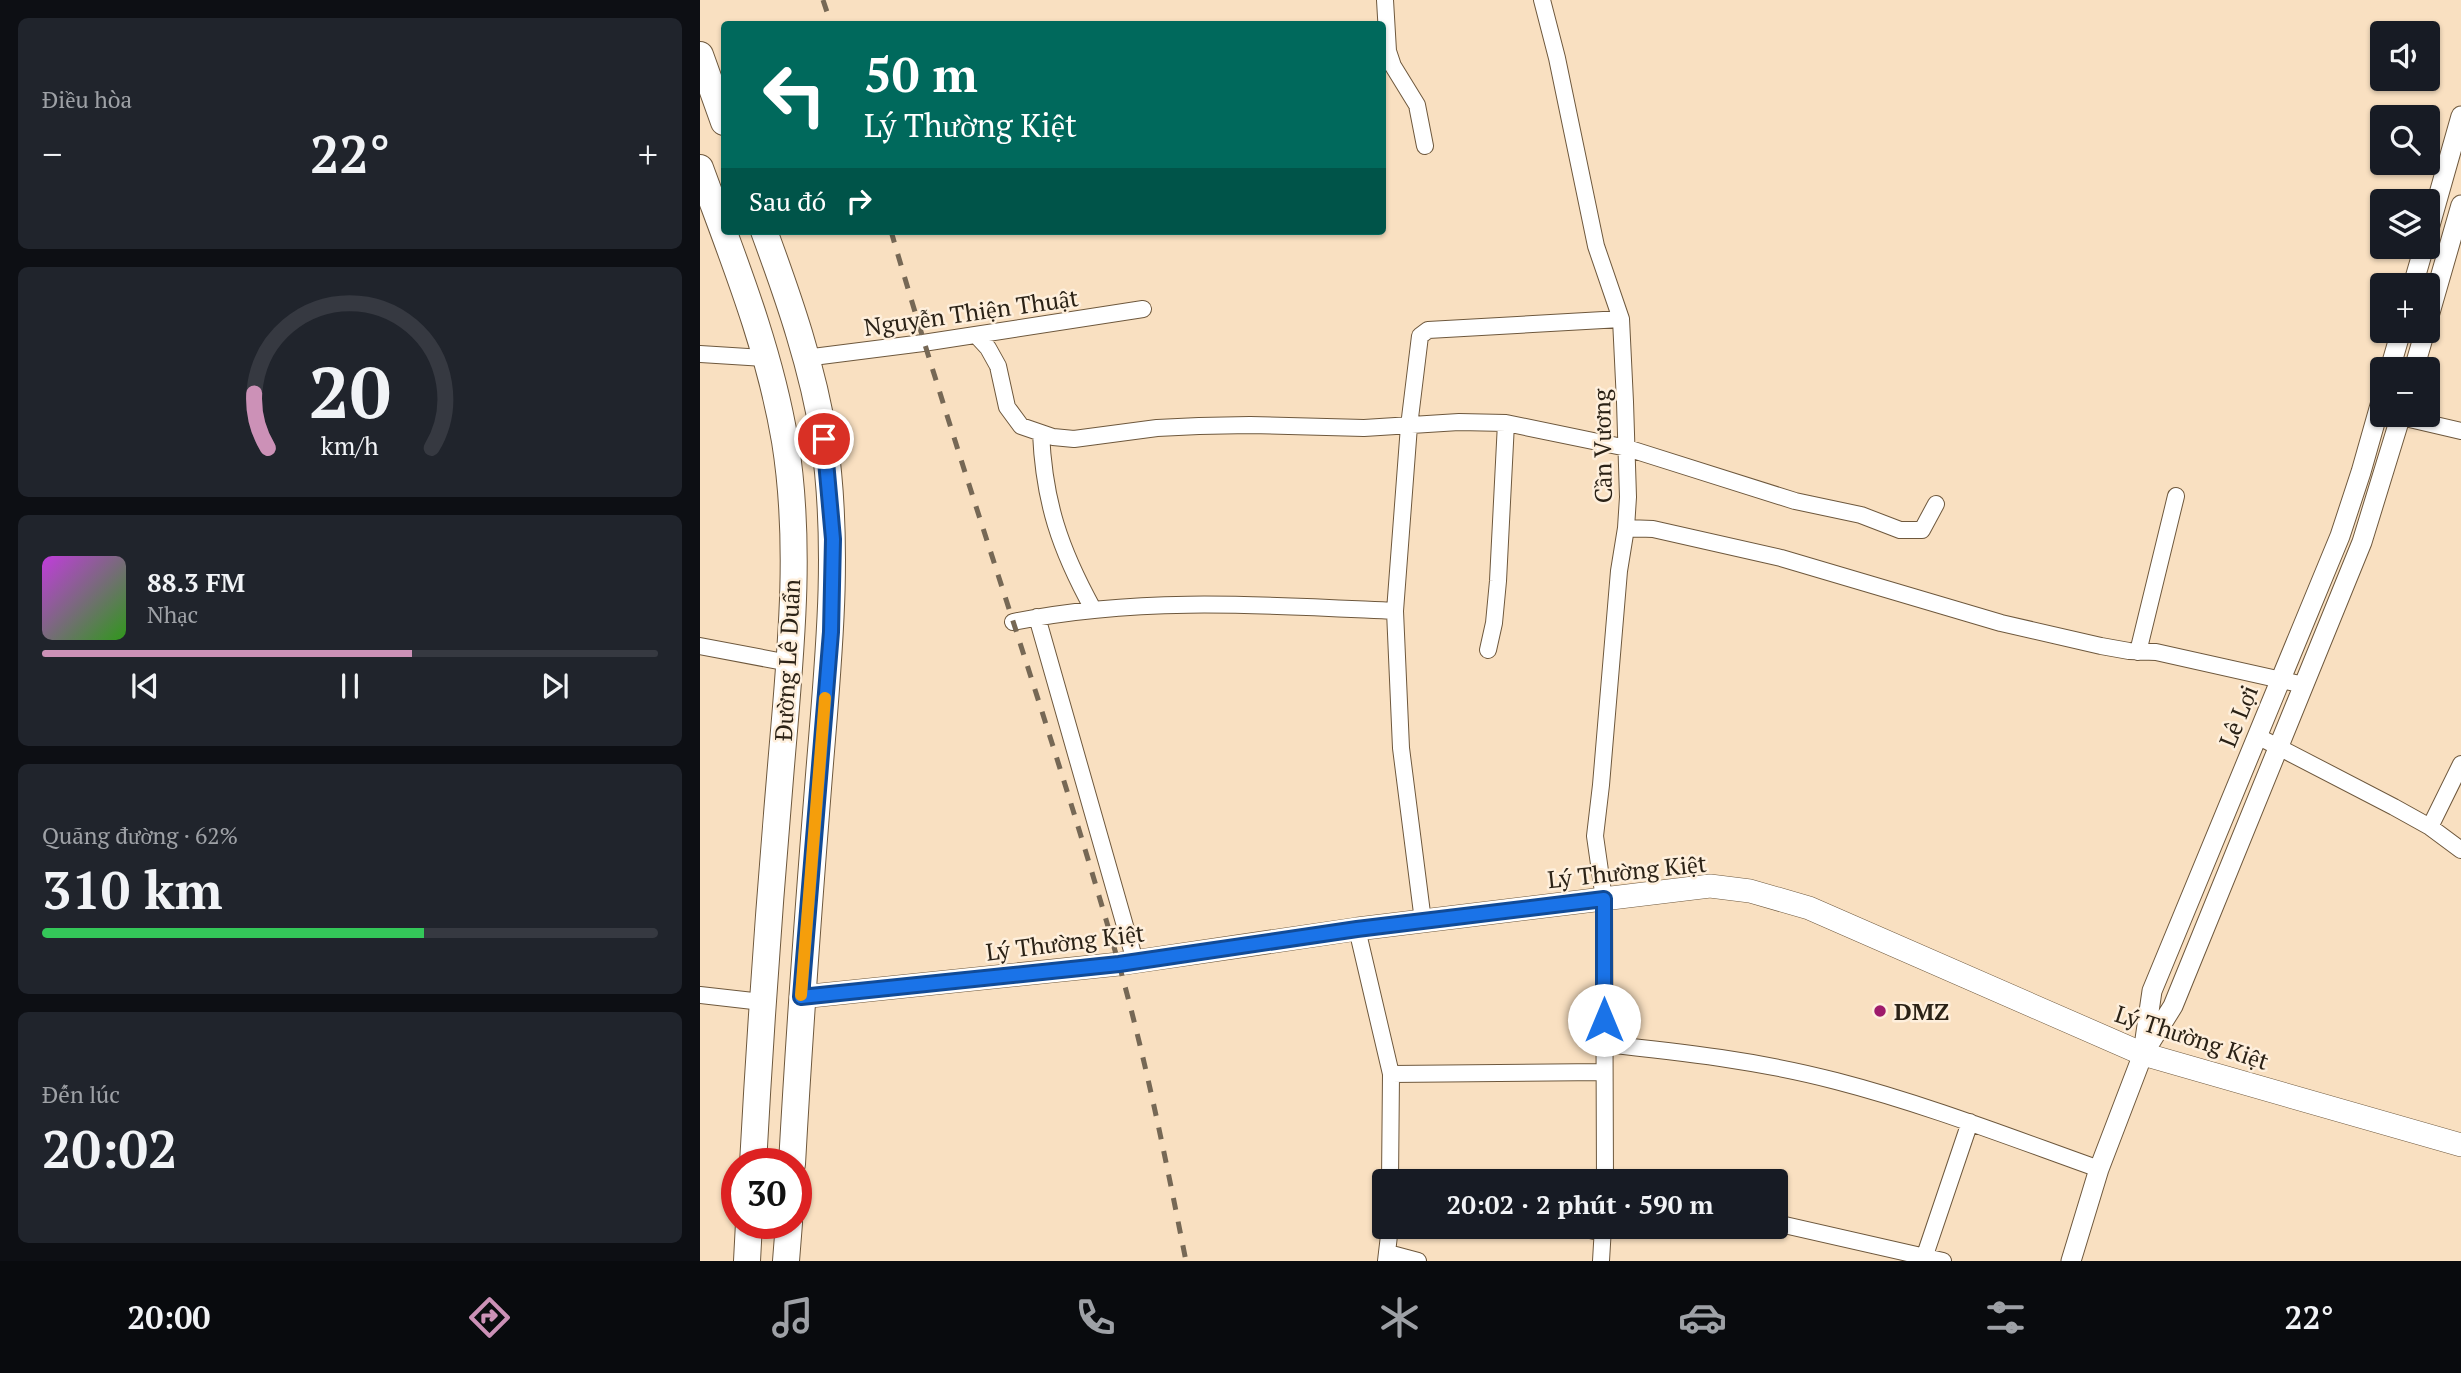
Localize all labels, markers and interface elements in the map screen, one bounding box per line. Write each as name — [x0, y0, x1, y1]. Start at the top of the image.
map controls — [2370, 21, 2440, 427]
button: sound — [2370, 21, 2440, 91]
text: 50 m — [864, 41, 978, 106]
icon: left — [749, 49, 840, 140]
text: Điều hòa — [42, 84, 132, 115]
text: Lý Thường Kiệt — [864, 104, 1077, 146]
button: search — [2370, 105, 2440, 175]
text: 22° — [310, 119, 390, 188]
text: − — [42, 129, 62, 179]
text: + — [638, 129, 658, 179]
icon: right — [840, 182, 878, 220]
text: Sau đó — [749, 184, 826, 218]
button: layers — [2370, 189, 2440, 259]
button: + — [2370, 273, 2440, 343]
street label: Nguyễn Thiện Thuật — [862, 281, 1080, 343]
text: 20 — [309, 342, 391, 439]
button: − — [2370, 357, 2440, 427]
street label: Cần Vương — [1585, 388, 1619, 504]
pin — [794, 409, 854, 469]
icon: arrive — [805, 420, 843, 458]
text: km/h — [321, 429, 379, 462]
text: 88.3 FM — [147, 565, 245, 599]
street label: Đường Lê Duẩn — [767, 578, 807, 742]
text: Nhạc — [147, 599, 198, 630]
icon: previous — [126, 667, 164, 705]
icon: pause — [331, 667, 369, 705]
icon: next — [536, 667, 574, 705]
street label: Lê Lợi — [2211, 680, 2265, 752]
text: Quãng đường · 62% — [42, 820, 238, 851]
street label: Lý Thường Kiệt — [1546, 847, 1708, 895]
text: 310 km — [42, 855, 223, 924]
street label: Lý Thường Kiệt — [984, 916, 1146, 968]
position arrow — [1567, 983, 1641, 1057]
place label: DMZ — [1894, 995, 1949, 1027]
street label: Lý Thường Kiệt — [2111, 997, 2273, 1077]
marker: DMZ — [1872, 1003, 1888, 1019]
text: Đến lúc — [42, 1079, 120, 1110]
text: 20:02 — [42, 1114, 177, 1183]
speed limit sign: 30 — [721, 1148, 812, 1239]
text: 20:02 · 2 phút · 590 m — [1447, 1187, 1714, 1221]
icon: directions — [465, 1293, 514, 1342]
icon: music — [768, 1293, 817, 1342]
icon: phone — [1071, 1293, 1120, 1342]
icon: climate — [1375, 1293, 1424, 1342]
icon: car — [1678, 1293, 1727, 1342]
icon: filters — [1981, 1293, 2030, 1342]
text: 20:00 — [127, 1296, 210, 1338]
text: 22° — [2284, 1296, 2334, 1338]

